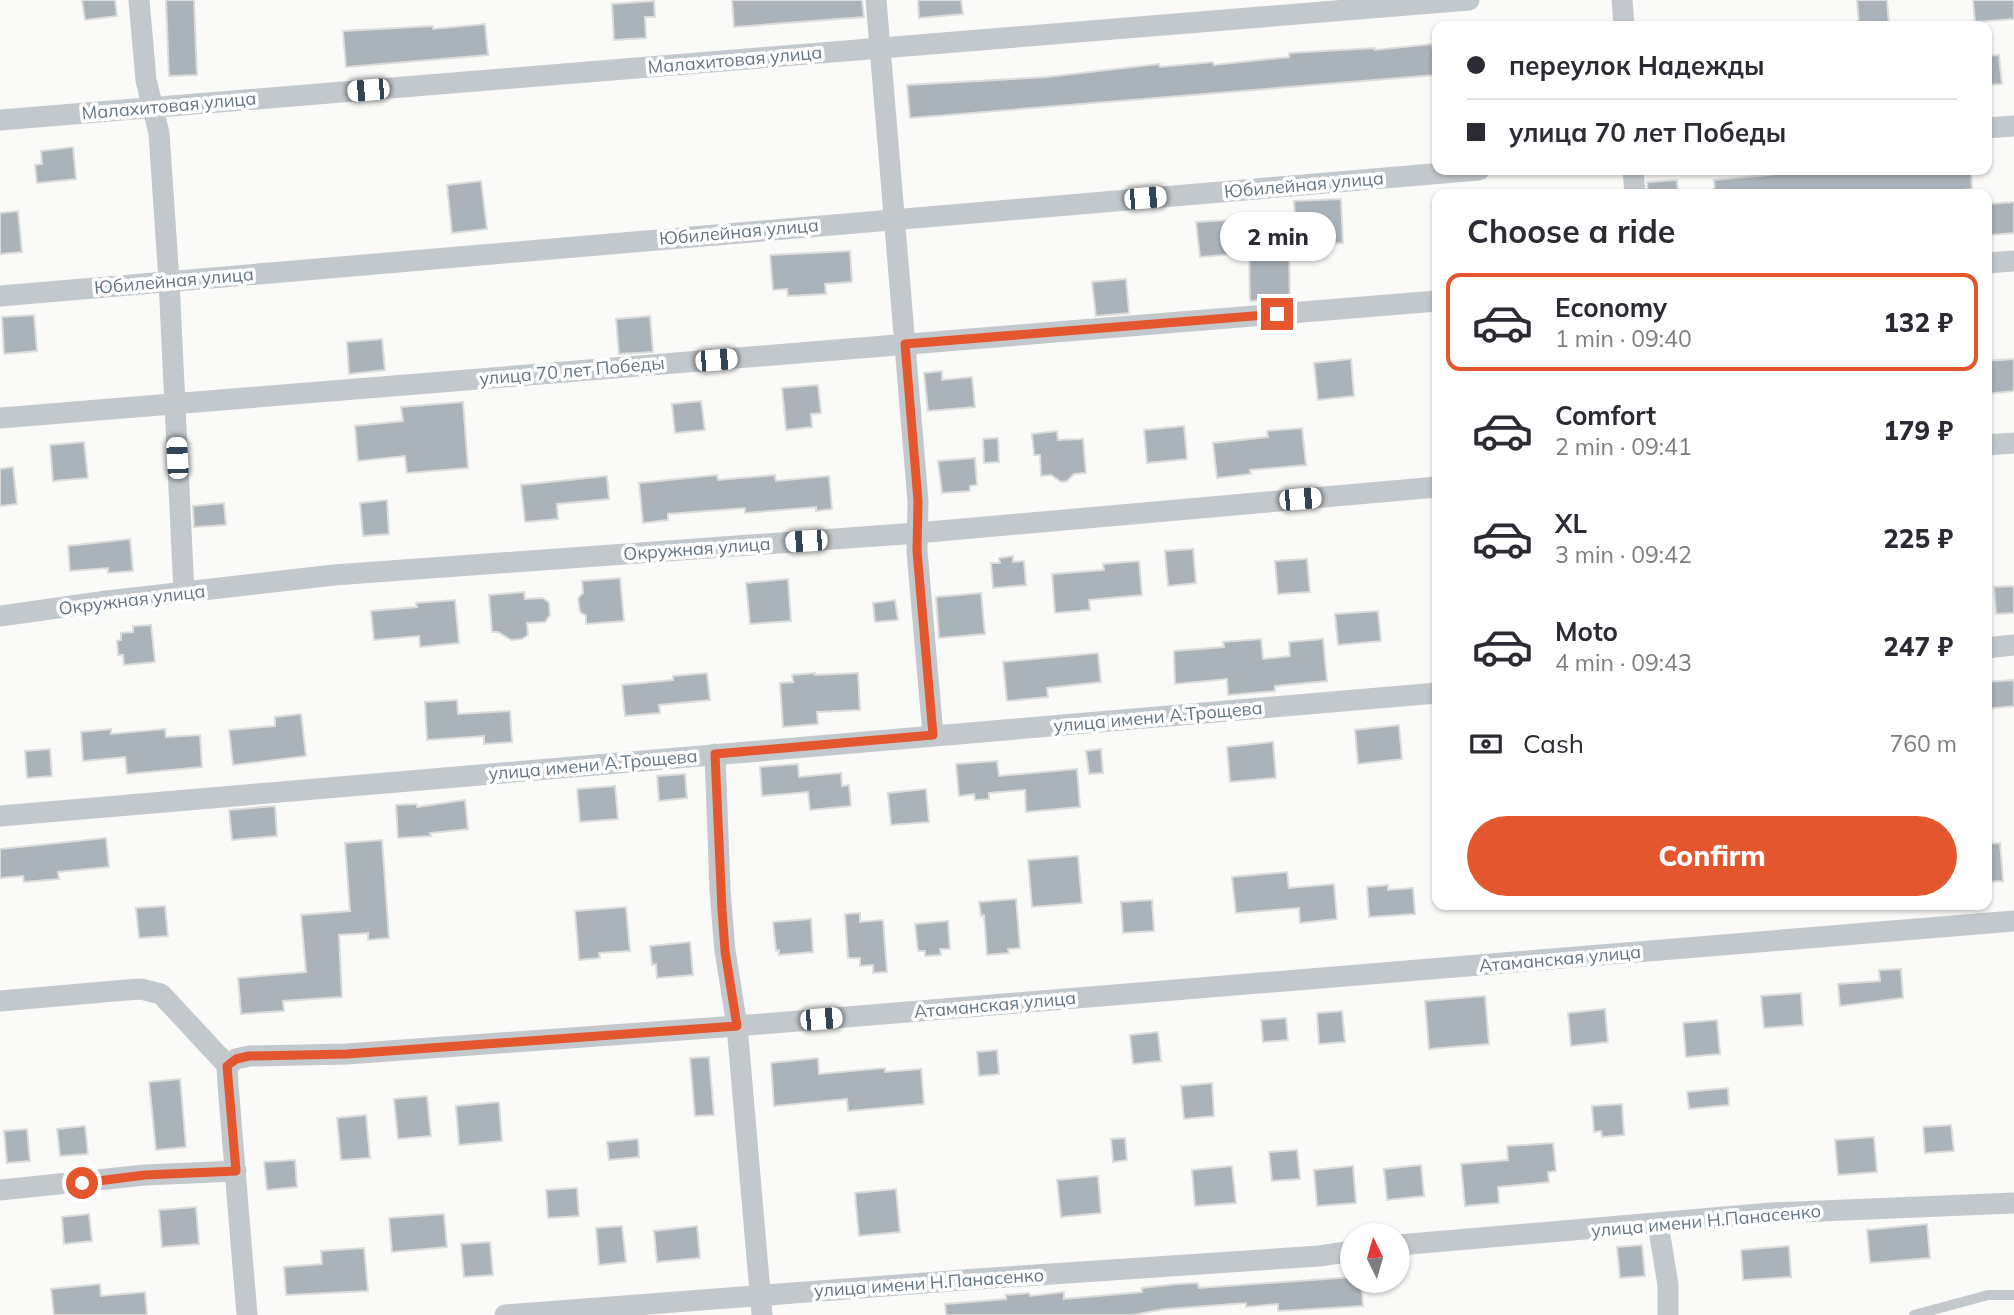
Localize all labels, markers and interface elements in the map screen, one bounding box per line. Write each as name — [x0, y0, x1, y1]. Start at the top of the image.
street label: Малахитовая улица — [647, 40, 823, 79]
text: переулок Надежды — [1509, 49, 1764, 82]
car — [347, 78, 390, 102]
street label: Малахитовая улица — [81, 86, 257, 125]
text: улица 70 лет Победы — [1509, 116, 1786, 149]
street label: Юбилейная улица — [1223, 166, 1385, 203]
car — [1124, 186, 1167, 210]
text: Choose a ride — [1467, 211, 1675, 251]
callout: 2 min — [1219, 212, 1335, 262]
street label: Юбилейная улица — [658, 213, 820, 250]
text: 2 min — [1247, 222, 1309, 251]
street label: Юбилейная улица — [93, 262, 255, 299]
icon: car — [1471, 291, 1534, 354]
text: Economy — [1555, 291, 1667, 324]
route end — [1261, 298, 1293, 330]
text: 132 ₽ — [1883, 306, 1953, 339]
text: 1 min · 09:40 — [1555, 324, 1692, 353]
car — [695, 348, 738, 372]
street label: улица 70 лет Победы — [478, 351, 666, 390]
icon: car — [1471, 399, 1534, 462]
text: Comfort — [1555, 399, 1656, 432]
text: 179 ₽ — [1883, 414, 1953, 447]
text: 2 min · 09:41 — [1555, 432, 1692, 461]
car — [166, 436, 189, 480]
car — [1279, 487, 1322, 511]
icon: car — [1471, 507, 1534, 570]
text: XL — [1555, 507, 1587, 540]
text: 225 ₽ — [1883, 522, 1953, 555]
car — [785, 529, 828, 553]
street label: Окружная улица — [623, 532, 771, 565]
text: 3 min · 09:42 — [1555, 540, 1692, 569]
street label: Окружная улица — [57, 579, 207, 620]
icon: car — [1471, 615, 1534, 678]
text: Moto — [1555, 615, 1618, 648]
text: 247 ₽ — [1883, 630, 1953, 663]
text: 4 min · 09:43 — [1555, 648, 1692, 677]
street label: улица имени А.Трощева — [1052, 696, 1263, 737]
icon: cash — [1467, 725, 1505, 763]
text: Cash — [1523, 727, 1584, 760]
text: 760 m — [1889, 729, 1957, 758]
street label: улица имени А.Трощева — [487, 744, 698, 785]
button: Confirm — [1467, 816, 1957, 896]
street label: Атаманская улица — [1478, 940, 1642, 977]
street label: Атаманская улица — [913, 986, 1077, 1023]
car — [800, 1007, 843, 1031]
route start — [66, 1167, 98, 1199]
street label: улица имени Н.Панасенко — [1590, 1199, 1822, 1242]
north arrow — [1340, 1223, 1410, 1293]
map controls — [1340, 1223, 1410, 1293]
street label: улица имени Н.Панасенко — [813, 1263, 1045, 1302]

